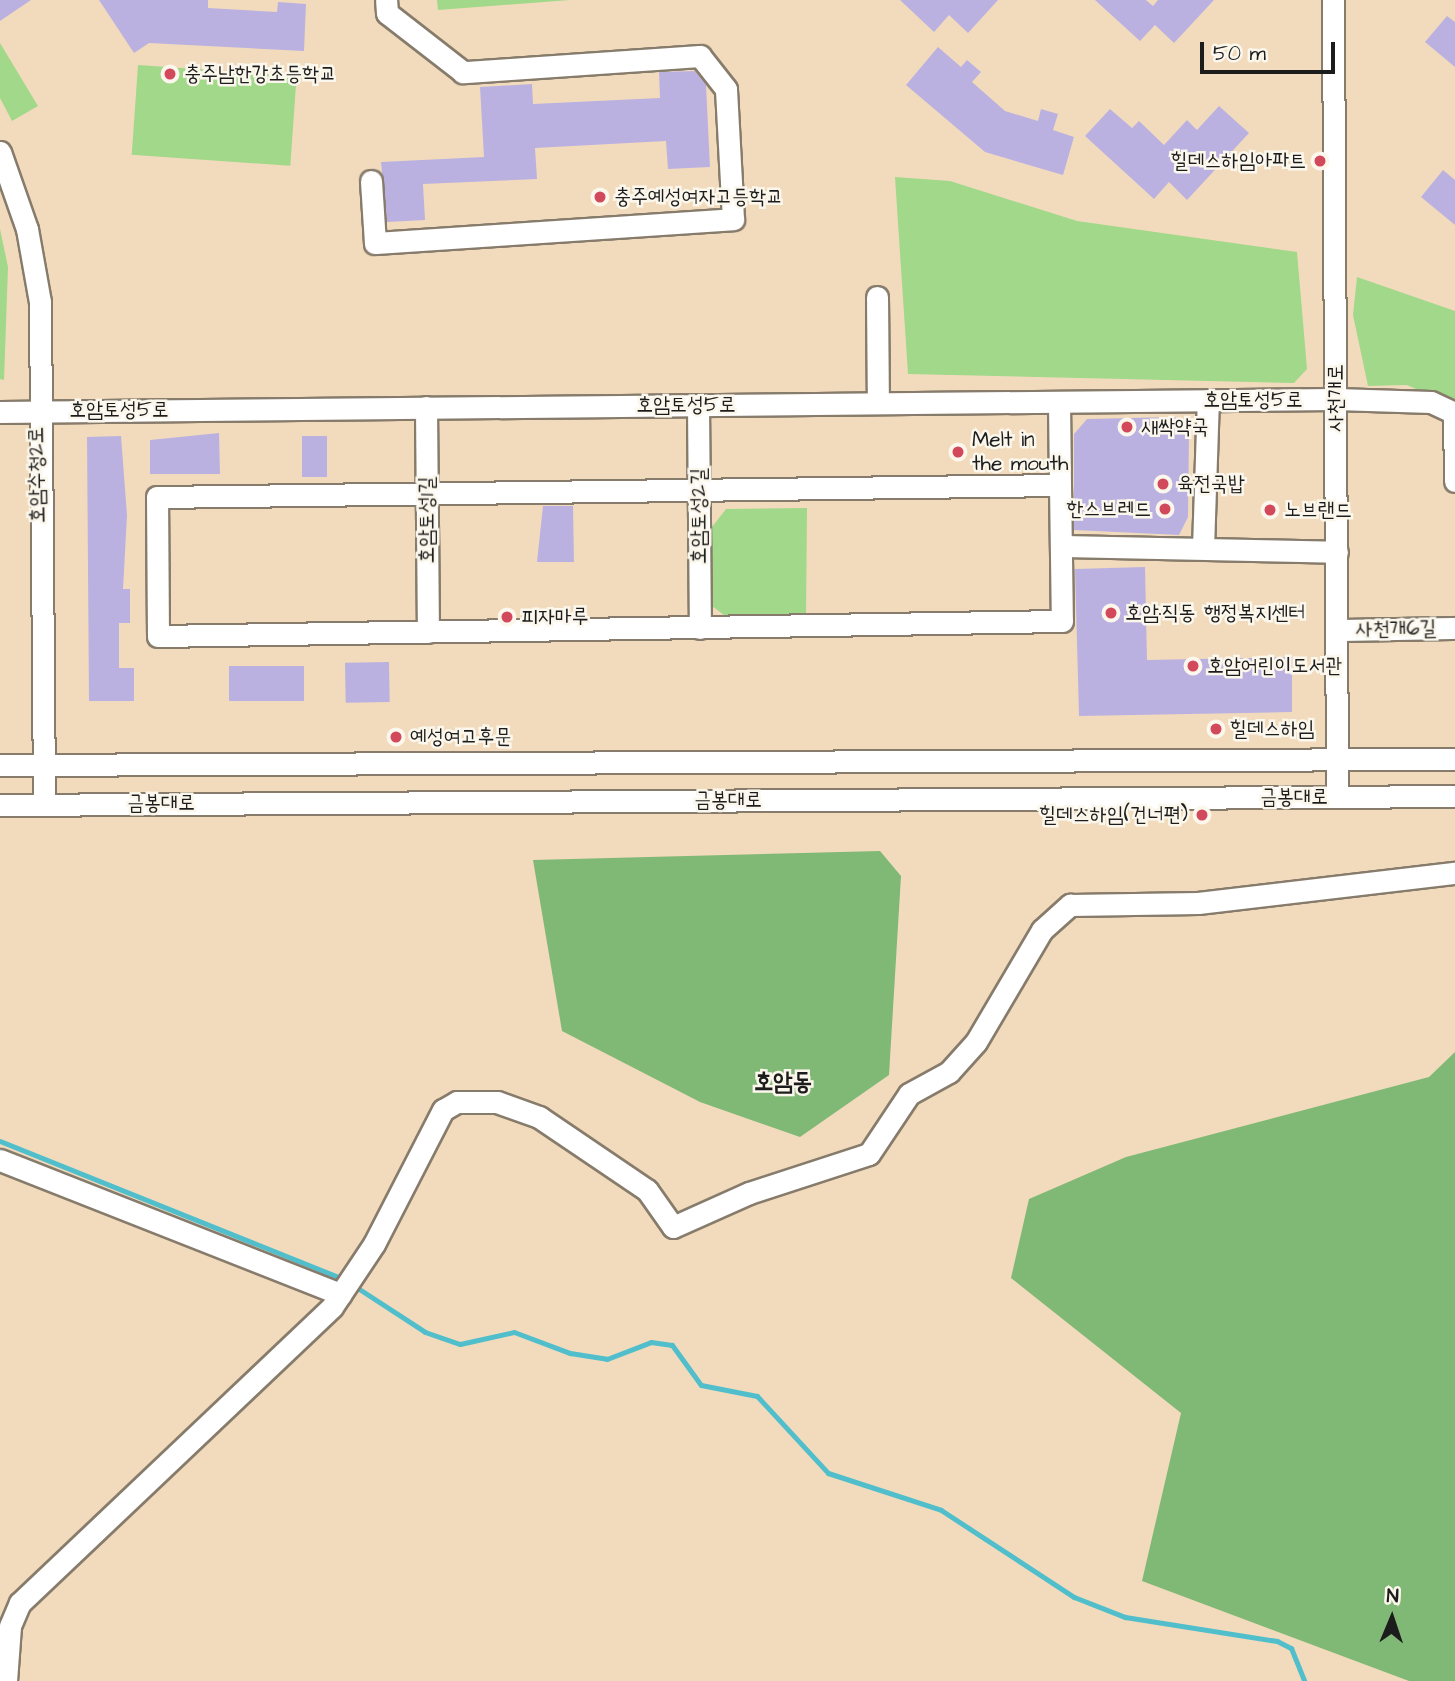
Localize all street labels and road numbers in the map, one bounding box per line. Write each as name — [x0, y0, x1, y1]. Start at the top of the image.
street label: 사천개로 — [1323, 364, 1349, 432]
street label: 호암토성5로 — [1203, 387, 1303, 413]
street label: 호암토성5로 — [636, 392, 736, 418]
street label: 호암토성5로 — [69, 397, 169, 423]
street label: 호암수청2로 — [24, 427, 50, 523]
street label: 호암토성2길 — [686, 468, 712, 564]
street label: 호암토성1길 — [414, 476, 440, 564]
street label: 사천개6길 — [1355, 616, 1437, 642]
street label: 금봉대로 — [1260, 784, 1328, 810]
street label: 금봉대로 — [694, 787, 762, 813]
street label: 금봉대로 — [127, 790, 195, 816]

